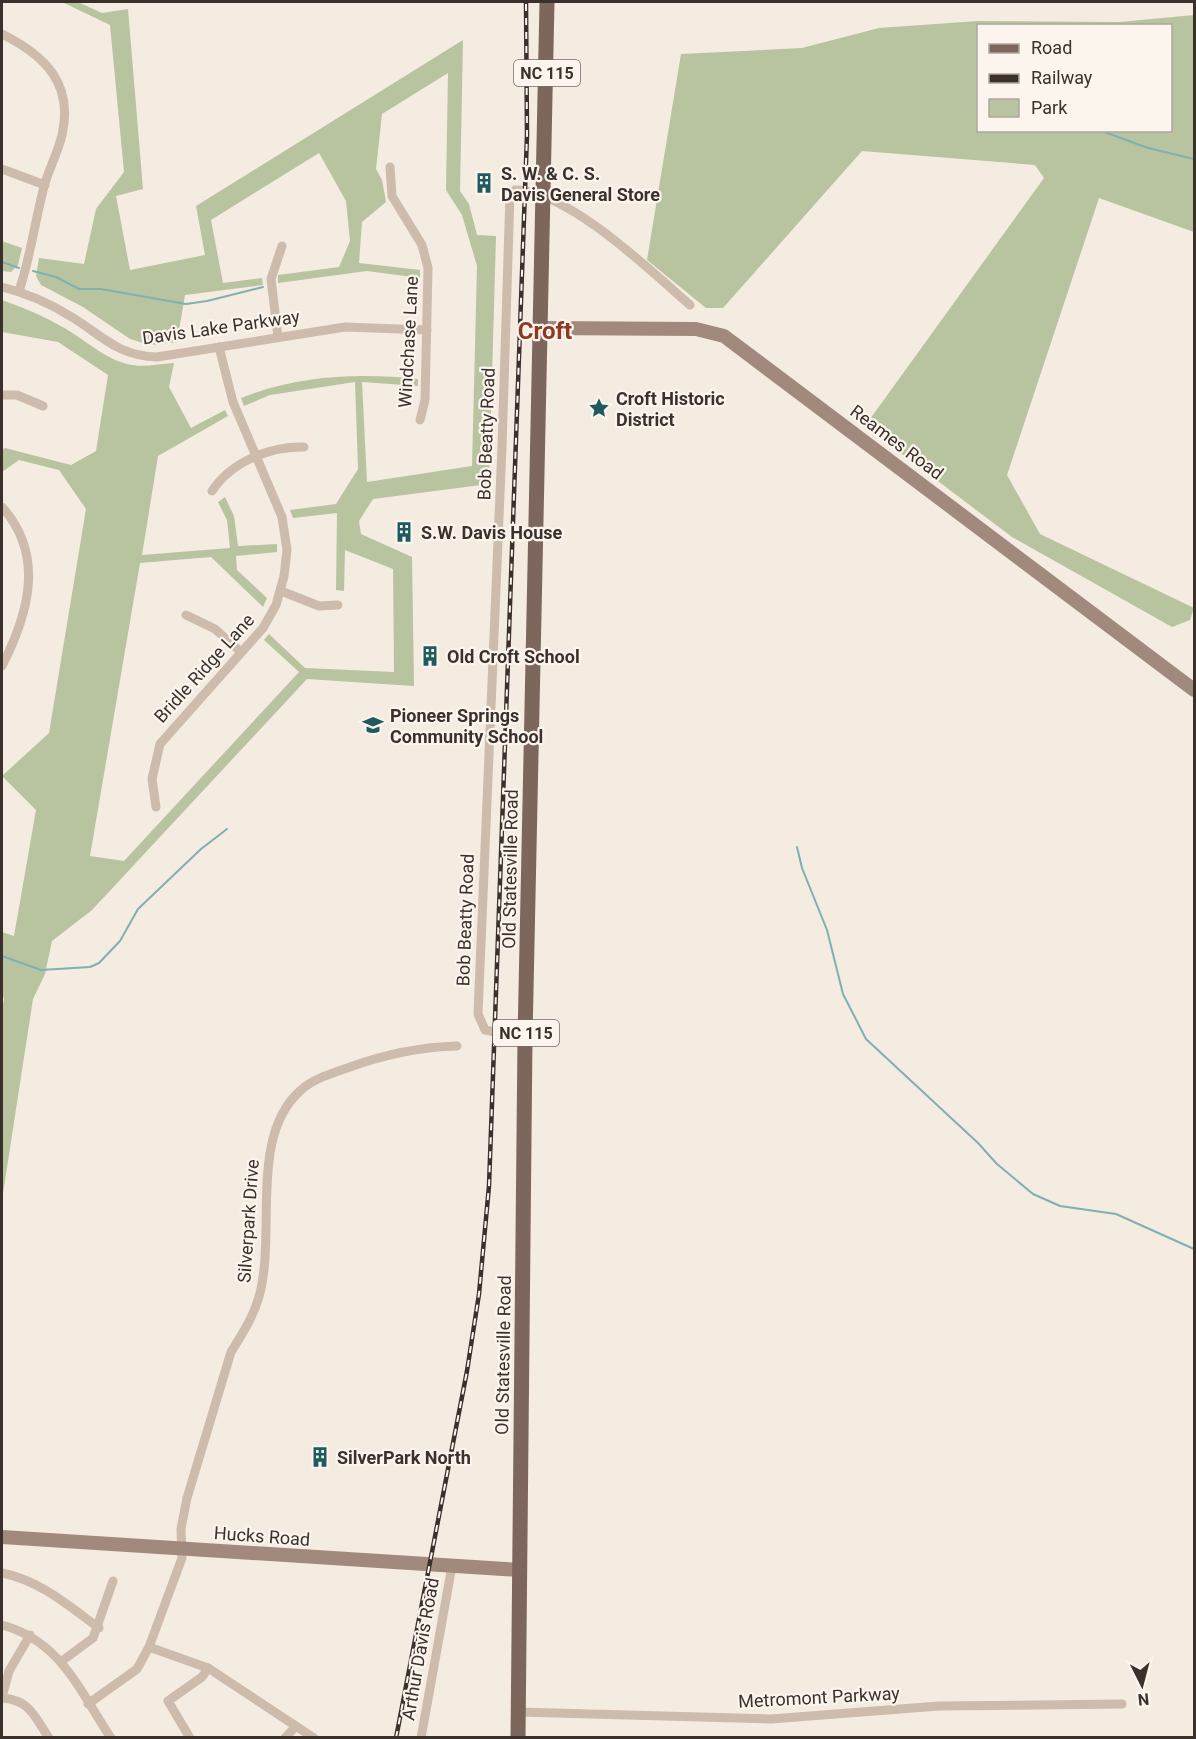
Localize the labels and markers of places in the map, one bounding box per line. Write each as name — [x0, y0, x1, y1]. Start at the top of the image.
place label: S. W. & C. S. Davis General Store — [501, 163, 660, 205]
building icon: S. W. & C. S. Davis General Store — [472, 171, 496, 195]
place label: Croft Historic District — [616, 388, 725, 430]
place icon: Croft Historic District — [587, 396, 611, 420]
building icon: S.W. Davis House — [392, 520, 416, 544]
place label: S.W. Davis House — [421, 522, 563, 543]
building icon: Old Croft School — [418, 644, 442, 668]
place label: Old Croft School — [447, 646, 580, 667]
place label: Pioneer Springs Community School — [390, 705, 543, 747]
school or university icon: Pioneer Springs Community School — [361, 713, 385, 737]
building icon: SilverPark North — [308, 1445, 332, 1469]
place label: SilverPark North — [337, 1447, 471, 1468]

